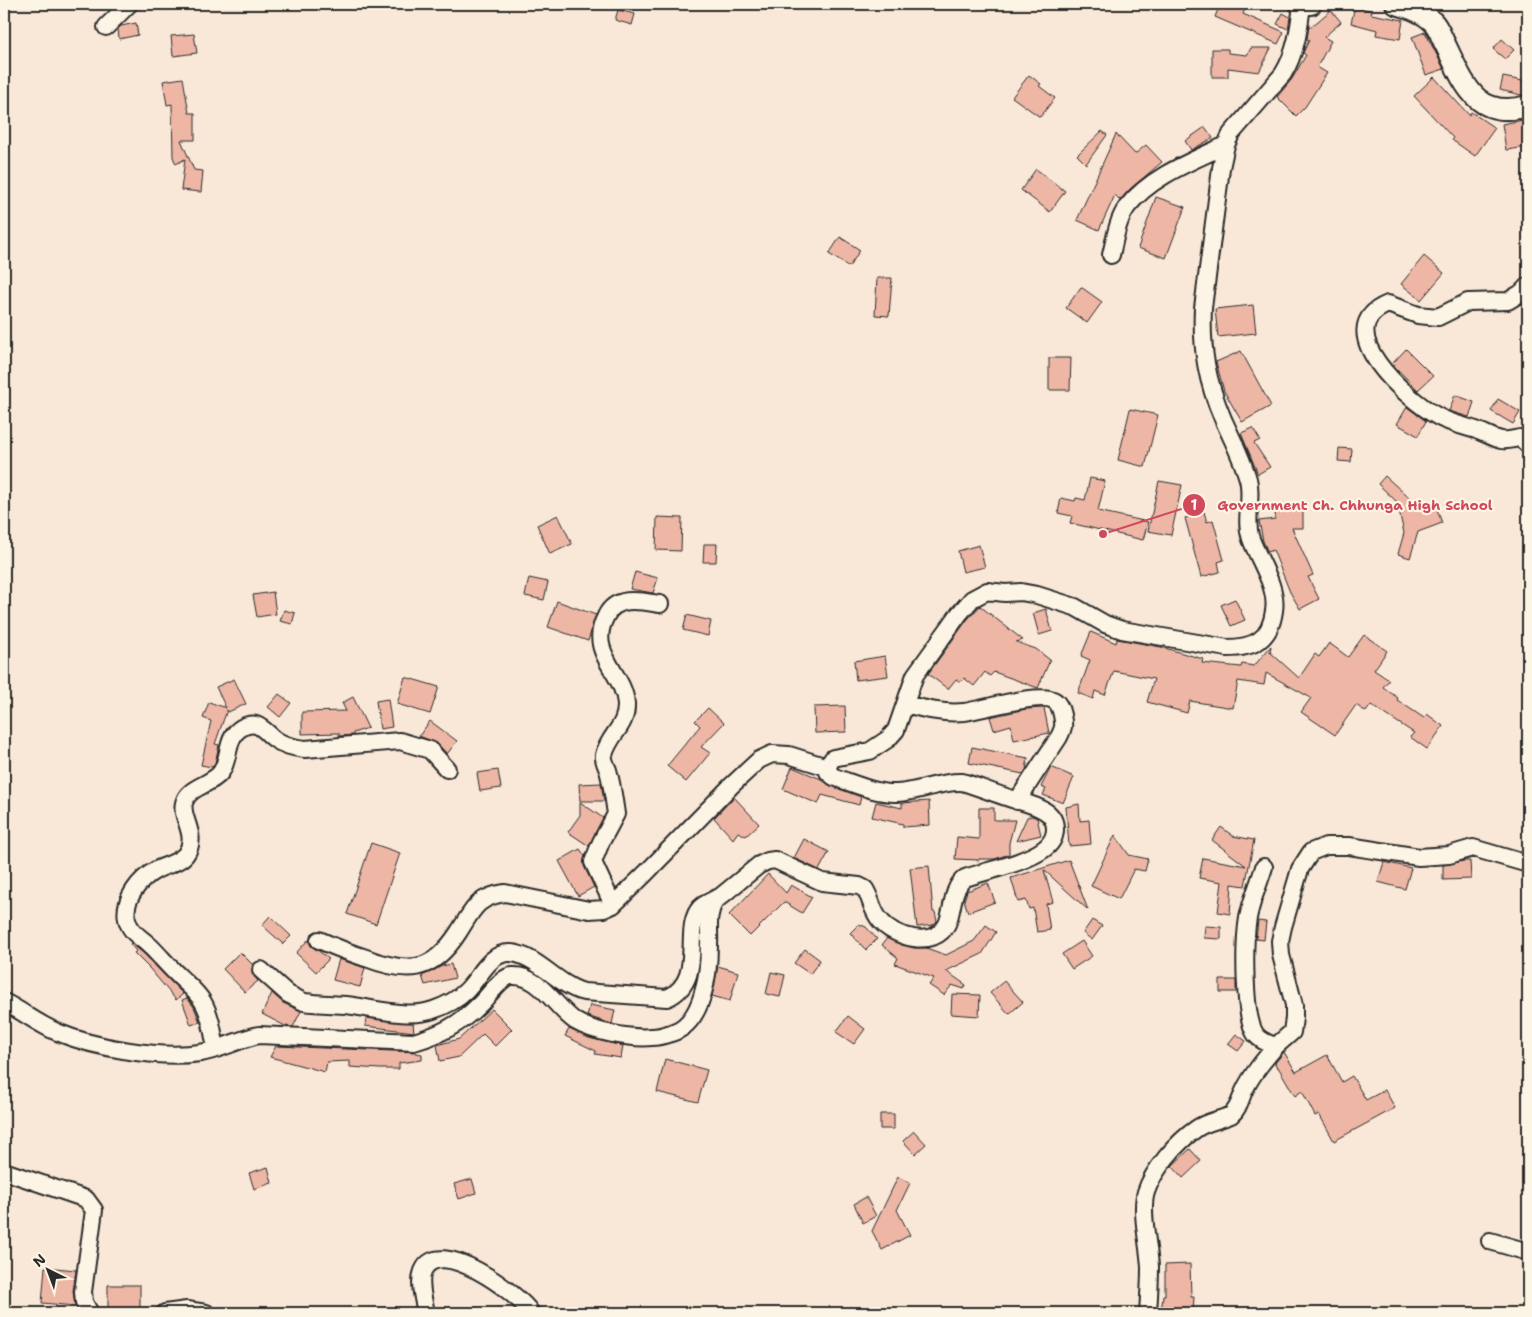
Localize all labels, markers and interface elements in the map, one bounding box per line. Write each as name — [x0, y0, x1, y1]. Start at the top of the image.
callout: Government Ch. Chhunga High School — [1182, 490, 1502, 519]
text: 1 — [1191, 495, 1198, 515]
text: Government Ch. Chhunga High School — [1217, 496, 1493, 514]
north arrow — [22, 1244, 72, 1294]
text: N — [29, 1250, 49, 1271]

